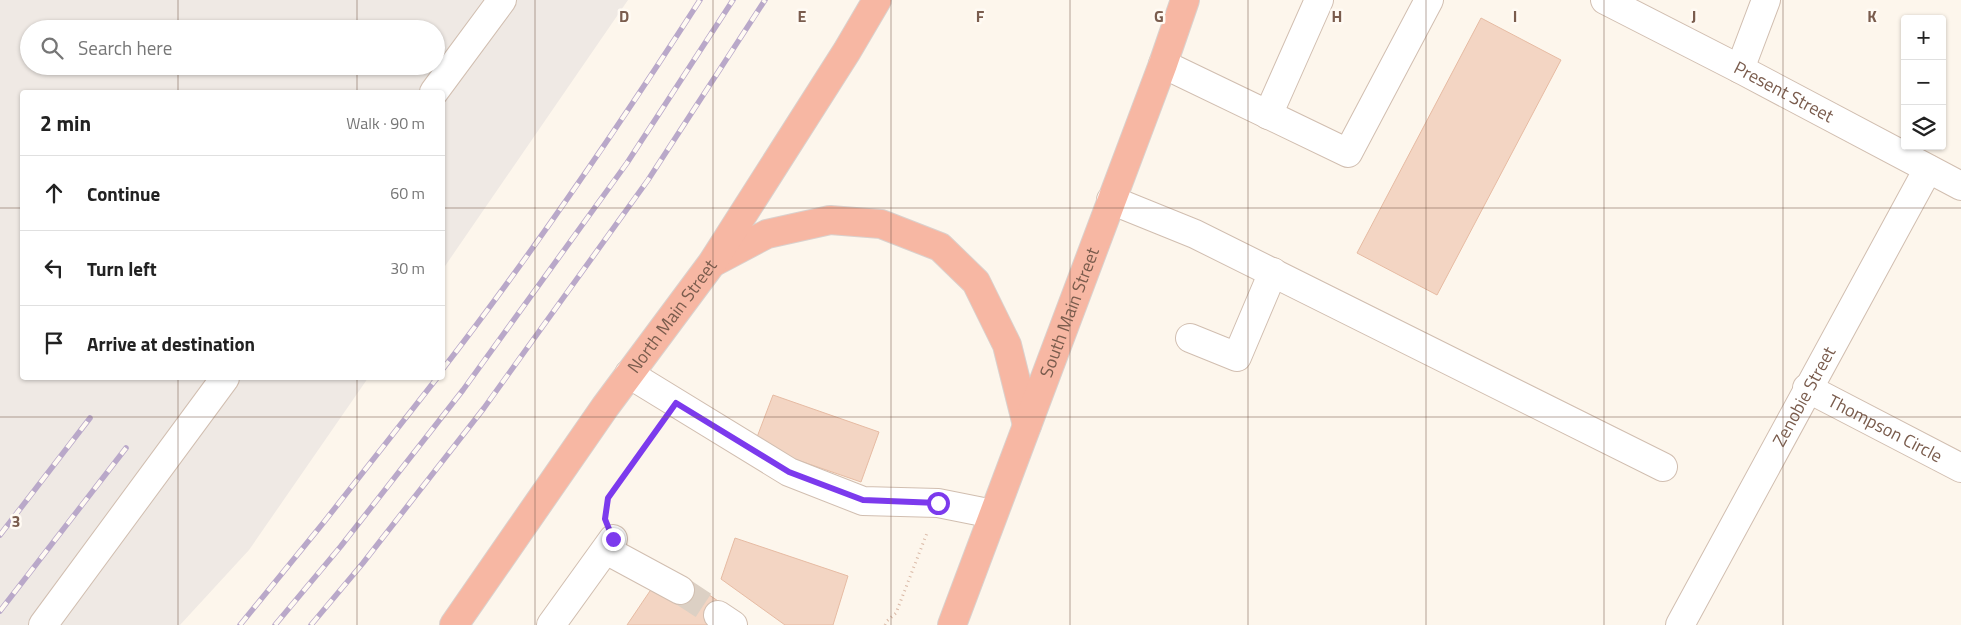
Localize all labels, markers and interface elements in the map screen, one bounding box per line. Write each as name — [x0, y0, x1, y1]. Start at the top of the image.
text: D — [619, 4, 629, 28]
text: E — [798, 4, 807, 28]
text: F — [976, 4, 985, 28]
text: G — [1154, 4, 1164, 28]
text: H — [1332, 4, 1342, 28]
text: I — [1513, 4, 1517, 28]
text: J — [1692, 4, 1696, 28]
text: K — [1867, 4, 1877, 28]
map controls — [1901, 15, 1946, 150]
button: + — [1901, 15, 1946, 60]
search box — [20, 20, 445, 75]
text: Search here — [78, 33, 172, 62]
icon: search — [38, 34, 66, 62]
street label: Present Street — [1729, 54, 1839, 130]
button: − — [1901, 60, 1946, 105]
button: layers — [1901, 105, 1946, 150]
text: 2 min — [40, 107, 91, 139]
text: Walk · 90 m — [346, 111, 425, 135]
icon: ahead — [40, 179, 68, 207]
text: Continue — [87, 179, 160, 208]
text: 60 m — [390, 181, 425, 205]
street label: South Main Street — [1032, 243, 1106, 381]
street label: North Main Street — [620, 253, 724, 379]
icon: left — [40, 254, 68, 282]
text: Turn left — [87, 254, 157, 283]
text: 30 m — [390, 256, 425, 280]
icon: arrive — [40, 329, 68, 357]
text: Arrive at destination — [87, 329, 255, 358]
street label: Zenobie Street — [1765, 341, 1842, 451]
street label: Thompson Circle — [1823, 387, 1947, 469]
route start — [927, 492, 950, 515]
text: 3 — [12, 509, 20, 533]
route end — [602, 528, 625, 551]

